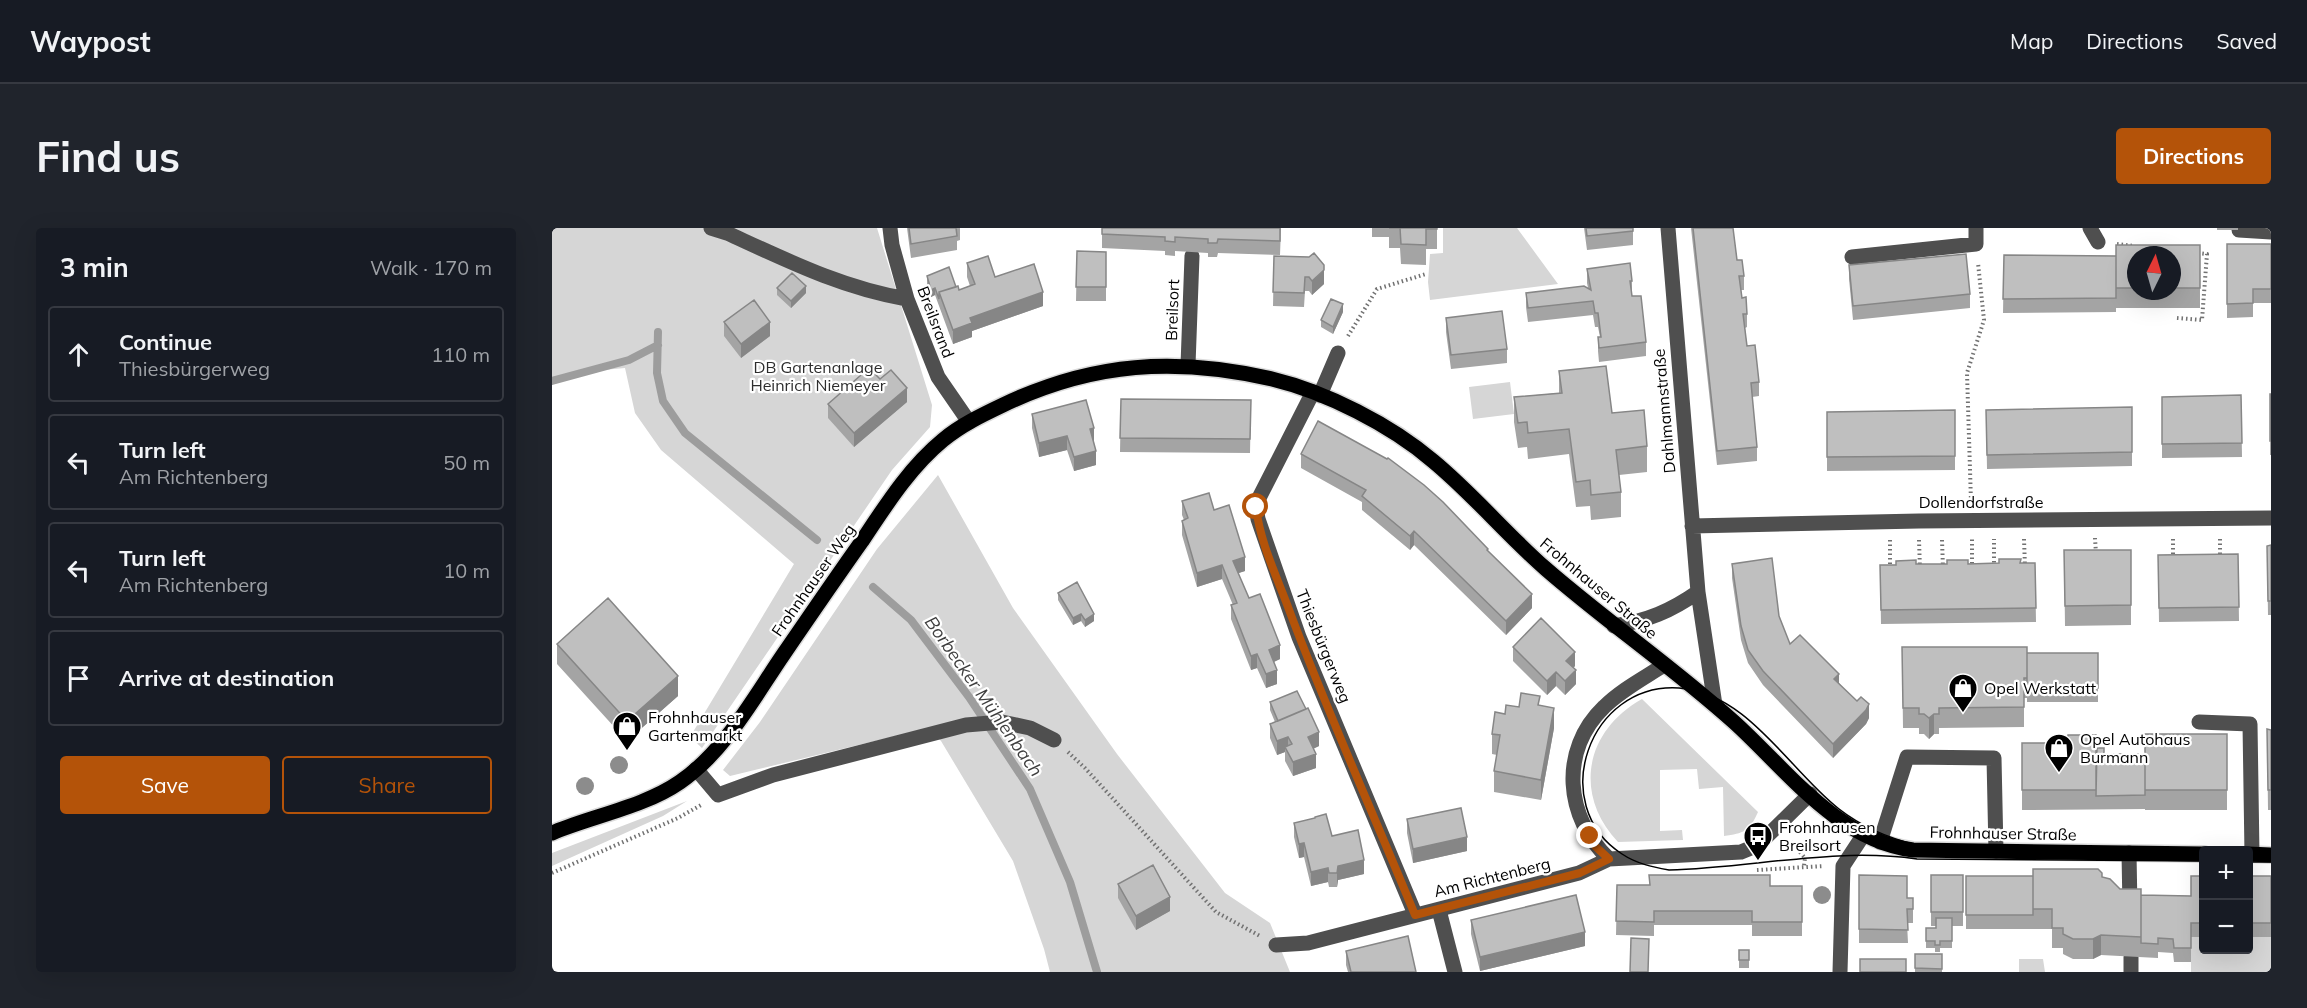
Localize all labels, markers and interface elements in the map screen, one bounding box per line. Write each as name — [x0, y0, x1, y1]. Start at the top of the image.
text: Waypost — [30, 24, 151, 59]
text: Map — [2010, 28, 2053, 54]
text: Directions — [2086, 28, 2183, 54]
text: Saved — [2216, 28, 2277, 54]
button: Directions — [2116, 128, 2271, 184]
text: Find us — [36, 130, 180, 183]
north arrow — [2127, 246, 2181, 300]
text: 3 min — [60, 251, 129, 284]
text: Walk · 170 m — [370, 255, 492, 280]
street label: Breilsort — [1161, 278, 1183, 341]
street label: Breilsrand — [913, 283, 959, 361]
text: Continue — [119, 328, 212, 356]
icon: ahead — [62, 338, 95, 371]
text: 110 m — [431, 342, 490, 367]
street label: Dahlmannstraße — [1649, 348, 1679, 474]
text: Thiesbürgerweg — [119, 356, 270, 381]
park label: DB Gartenanlage Heinrich Niemeyer — [750, 357, 886, 395]
text: Turn left — [119, 436, 206, 464]
icon: left — [62, 446, 95, 479]
text: 50 m — [443, 450, 490, 475]
text: Am Richtenberg — [119, 464, 268, 489]
street label: Dollendorfstraße — [1919, 492, 2043, 512]
route start — [1242, 493, 1268, 519]
street label: Frohnhauser Weg — [767, 520, 859, 640]
street label: Frohnhauser Straße — [1536, 533, 1662, 643]
text: Turn left — [119, 544, 206, 572]
icon: left — [62, 554, 95, 587]
text: 10 m — [443, 558, 490, 583]
text: Am Richtenberg — [119, 572, 268, 597]
street label: Thiesbürgerweg — [1292, 586, 1356, 706]
water label: Borbecker Mühlenbach — [920, 611, 1048, 781]
icon: arrive — [62, 662, 95, 695]
text: Arrive at destination — [119, 664, 334, 692]
shop icon: Opel Werkstatt — [1947, 672, 1979, 714]
place label: Opel Werkstatt — [1984, 678, 2097, 698]
place label: Frohnhauser Gartenmarkt — [648, 707, 743, 745]
shop icon: Frohnhauser Gartenmarkt — [611, 710, 643, 752]
place label: Opel Autohaus Burmann — [2080, 729, 2190, 767]
shop icon: Opel Autohaus Burmann — [2043, 732, 2075, 774]
button: Save — [60, 756, 270, 814]
button: Share — [282, 756, 492, 814]
place label: Frohnhausen Breilsort — [1779, 817, 1876, 855]
bus stop icon: Frohnhausen Breilsort — [1742, 820, 1774, 862]
route end — [1576, 822, 1602, 848]
street label: Frohnhauser Straße — [1929, 822, 2077, 844]
map controls — [2199, 846, 2253, 954]
button: + — [2199, 846, 2253, 900]
street label: Am Richtenberg — [1432, 853, 1552, 901]
button: − — [2199, 900, 2253, 954]

